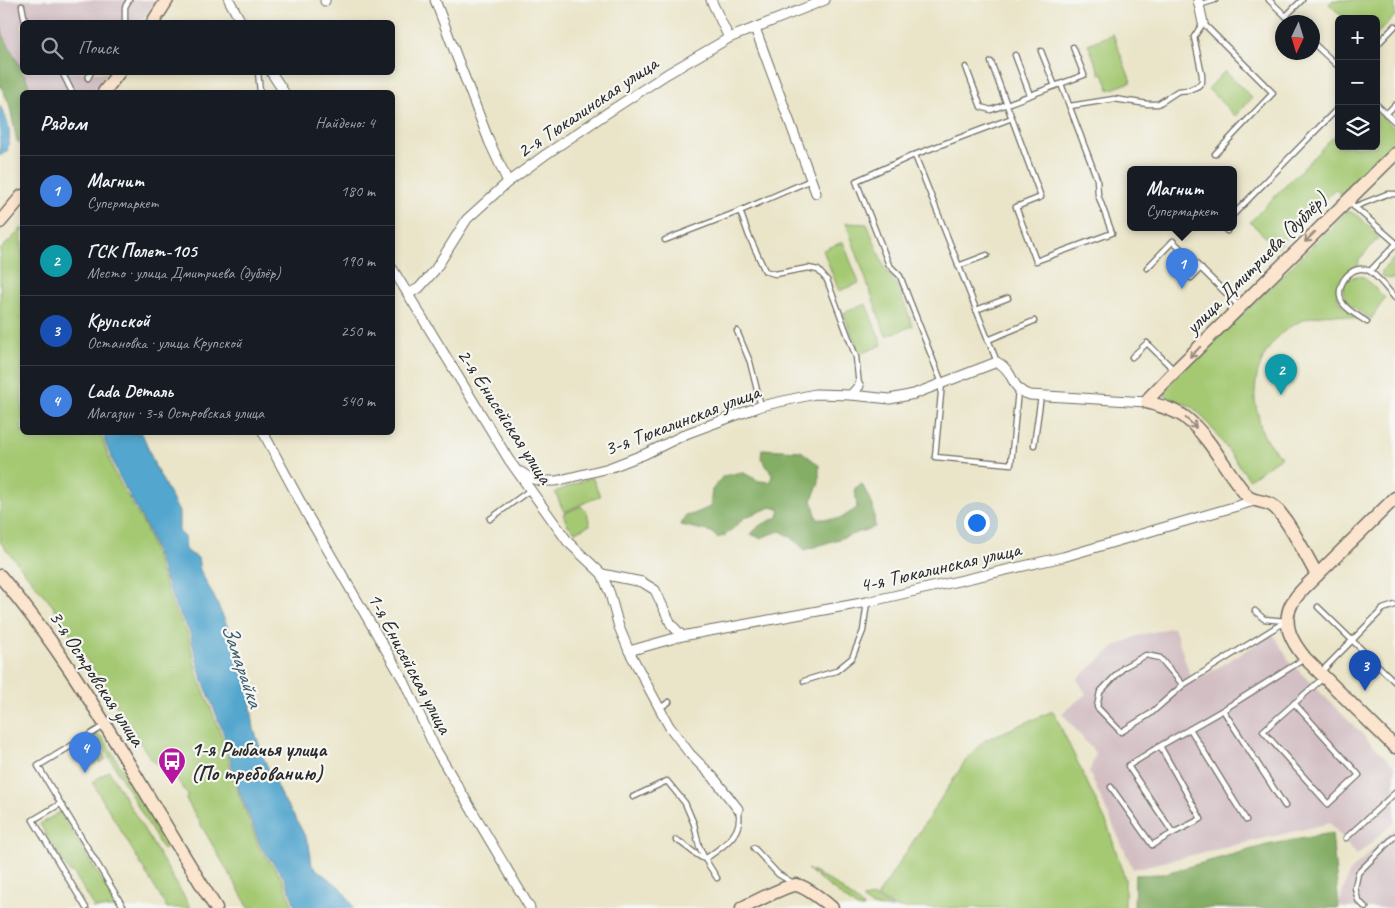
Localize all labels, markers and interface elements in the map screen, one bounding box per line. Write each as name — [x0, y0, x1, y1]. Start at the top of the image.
north arrow — [1275, 15, 1320, 60]
map controls — [1335, 15, 1380, 150]
button: + — [1335, 15, 1380, 60]
search box — [20, 20, 395, 75]
icon: search — [38, 34, 66, 62]
text: Поиск — [78, 36, 118, 60]
street label: 2-я Тюкалинская улица — [512, 49, 664, 164]
button: − — [1335, 60, 1380, 105]
button: layers — [1335, 105, 1380, 150]
text: Рядом — [40, 110, 87, 136]
text: Найдено: 4 — [315, 113, 375, 133]
popup — [1127, 166, 1237, 231]
text: Магнит — [87, 169, 144, 193]
text: Магнит — [1146, 177, 1204, 201]
text: 1 — [52, 181, 60, 201]
text: 180 m — [341, 181, 375, 201]
street label: улица Дмитриева (дублёр) — [1178, 186, 1333, 341]
text: Супермаркет — [87, 193, 158, 213]
text: Супермаркет — [1146, 201, 1218, 221]
one-way arrow — [1304, 231, 1317, 243]
text: ГСК Полет-105 — [87, 239, 197, 263]
pin: 1 — [1166, 248, 1198, 289]
text: 2 — [52, 251, 60, 271]
text: 190 m — [341, 251, 375, 271]
text: Место · улица Дмитриева (дублёр) — [87, 263, 281, 283]
text: Крупской — [87, 309, 150, 333]
text: 3 — [52, 321, 60, 341]
text: 250 m — [341, 321, 375, 341]
text: Остановка · улица Крупской — [87, 333, 242, 353]
street label: 2-я Енисейская улица — [452, 343, 559, 490]
one-way arrow — [1189, 345, 1201, 358]
pin: 2 — [1265, 354, 1297, 395]
street label: 3-я Тюкалинская улица — [601, 378, 766, 462]
text: Lada Dеталь — [87, 379, 173, 403]
text: 4 — [52, 391, 60, 411]
text: 540 m — [341, 391, 375, 411]
text: Магазин · 3-я Островская улица — [87, 403, 264, 423]
one-way arrow — [1184, 417, 1197, 429]
your location — [964, 510, 990, 536]
street label: 4-я Тюкалинская улица — [857, 535, 1025, 598]
street label: 1-я Енисейская улица — [362, 588, 459, 739]
street label: 3-я Островская улица — [43, 605, 152, 752]
water label: Замарайка — [215, 620, 270, 713]
pin: 3 — [1349, 650, 1381, 691]
pin: 4 — [69, 732, 101, 773]
place label: 1-я Рыбачья улица (По требованию) — [191, 736, 328, 786]
bus stop icon: 1-я Рыбачья улица (По требованию) — [157, 746, 187, 785]

